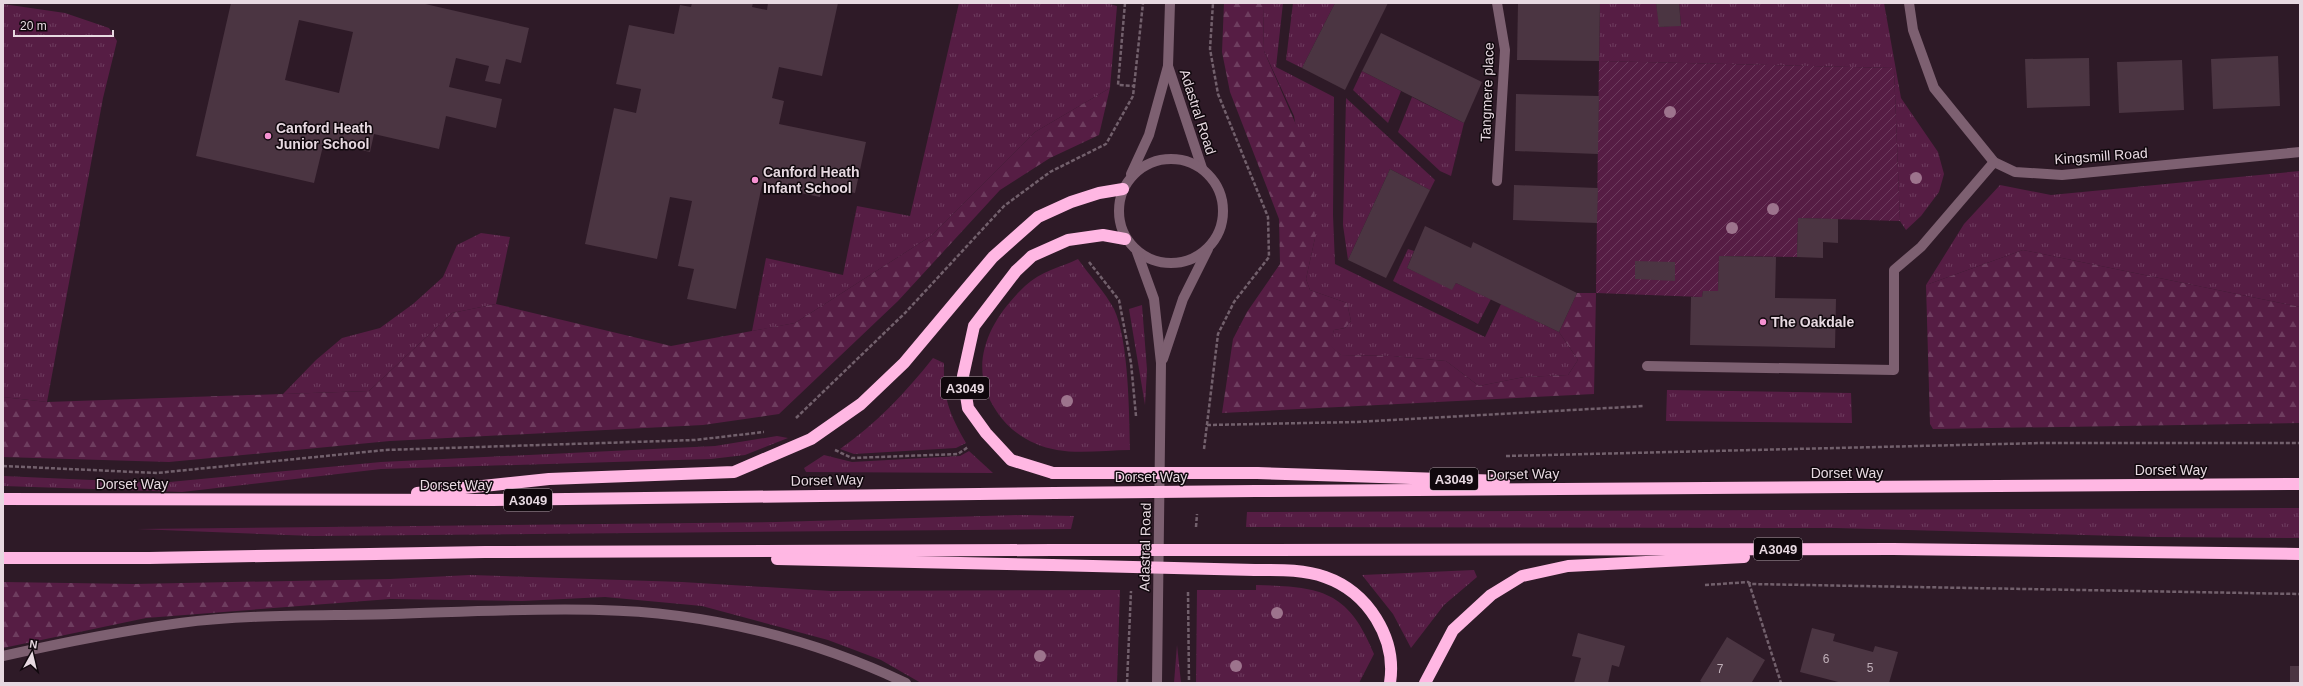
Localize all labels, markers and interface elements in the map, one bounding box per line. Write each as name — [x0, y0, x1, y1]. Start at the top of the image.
scale bar — [14, 12, 113, 38]
text: 20 m — [20, 19, 47, 33]
street label: Tangmere place — [1477, 42, 1497, 142]
street label: Adastral Road — [1177, 67, 1219, 157]
place label: Canford Heath Junior School — [276, 120, 372, 152]
marker: Canford Heath Junior School — [263, 131, 273, 141]
street label: Kingsmill Road — [2054, 145, 2148, 167]
place label: Canford Heath Infant School — [763, 164, 859, 196]
marker: Canford Heath Infant School — [750, 175, 760, 185]
place label: The Oakdale — [1771, 314, 1854, 330]
marker: The Oakdale — [1758, 317, 1768, 327]
road number: A3049 — [941, 377, 989, 399]
street label: Dorset Way — [2135, 462, 2207, 478]
street label: Dorset Way — [1487, 465, 1559, 483]
street label: Dorset Way — [1811, 465, 1883, 481]
road number: A3049 — [1430, 468, 1478, 490]
street label: Dorset Way — [1115, 469, 1187, 485]
street label: Dorset Way — [791, 471, 863, 489]
street label: Dorset Way — [96, 476, 168, 492]
street label: Dorset Way — [420, 477, 492, 493]
road number: A3049 — [504, 489, 552, 511]
street label: Adastral Road — [1136, 503, 1154, 591]
road number: A3049 — [1754, 538, 1802, 560]
north arrow — [12, 634, 52, 674]
text: N — [29, 638, 38, 651]
house number: 6 — [1823, 652, 1830, 666]
house number: 5 — [1867, 661, 1874, 675]
house number: 7 — [1717, 662, 1724, 676]

